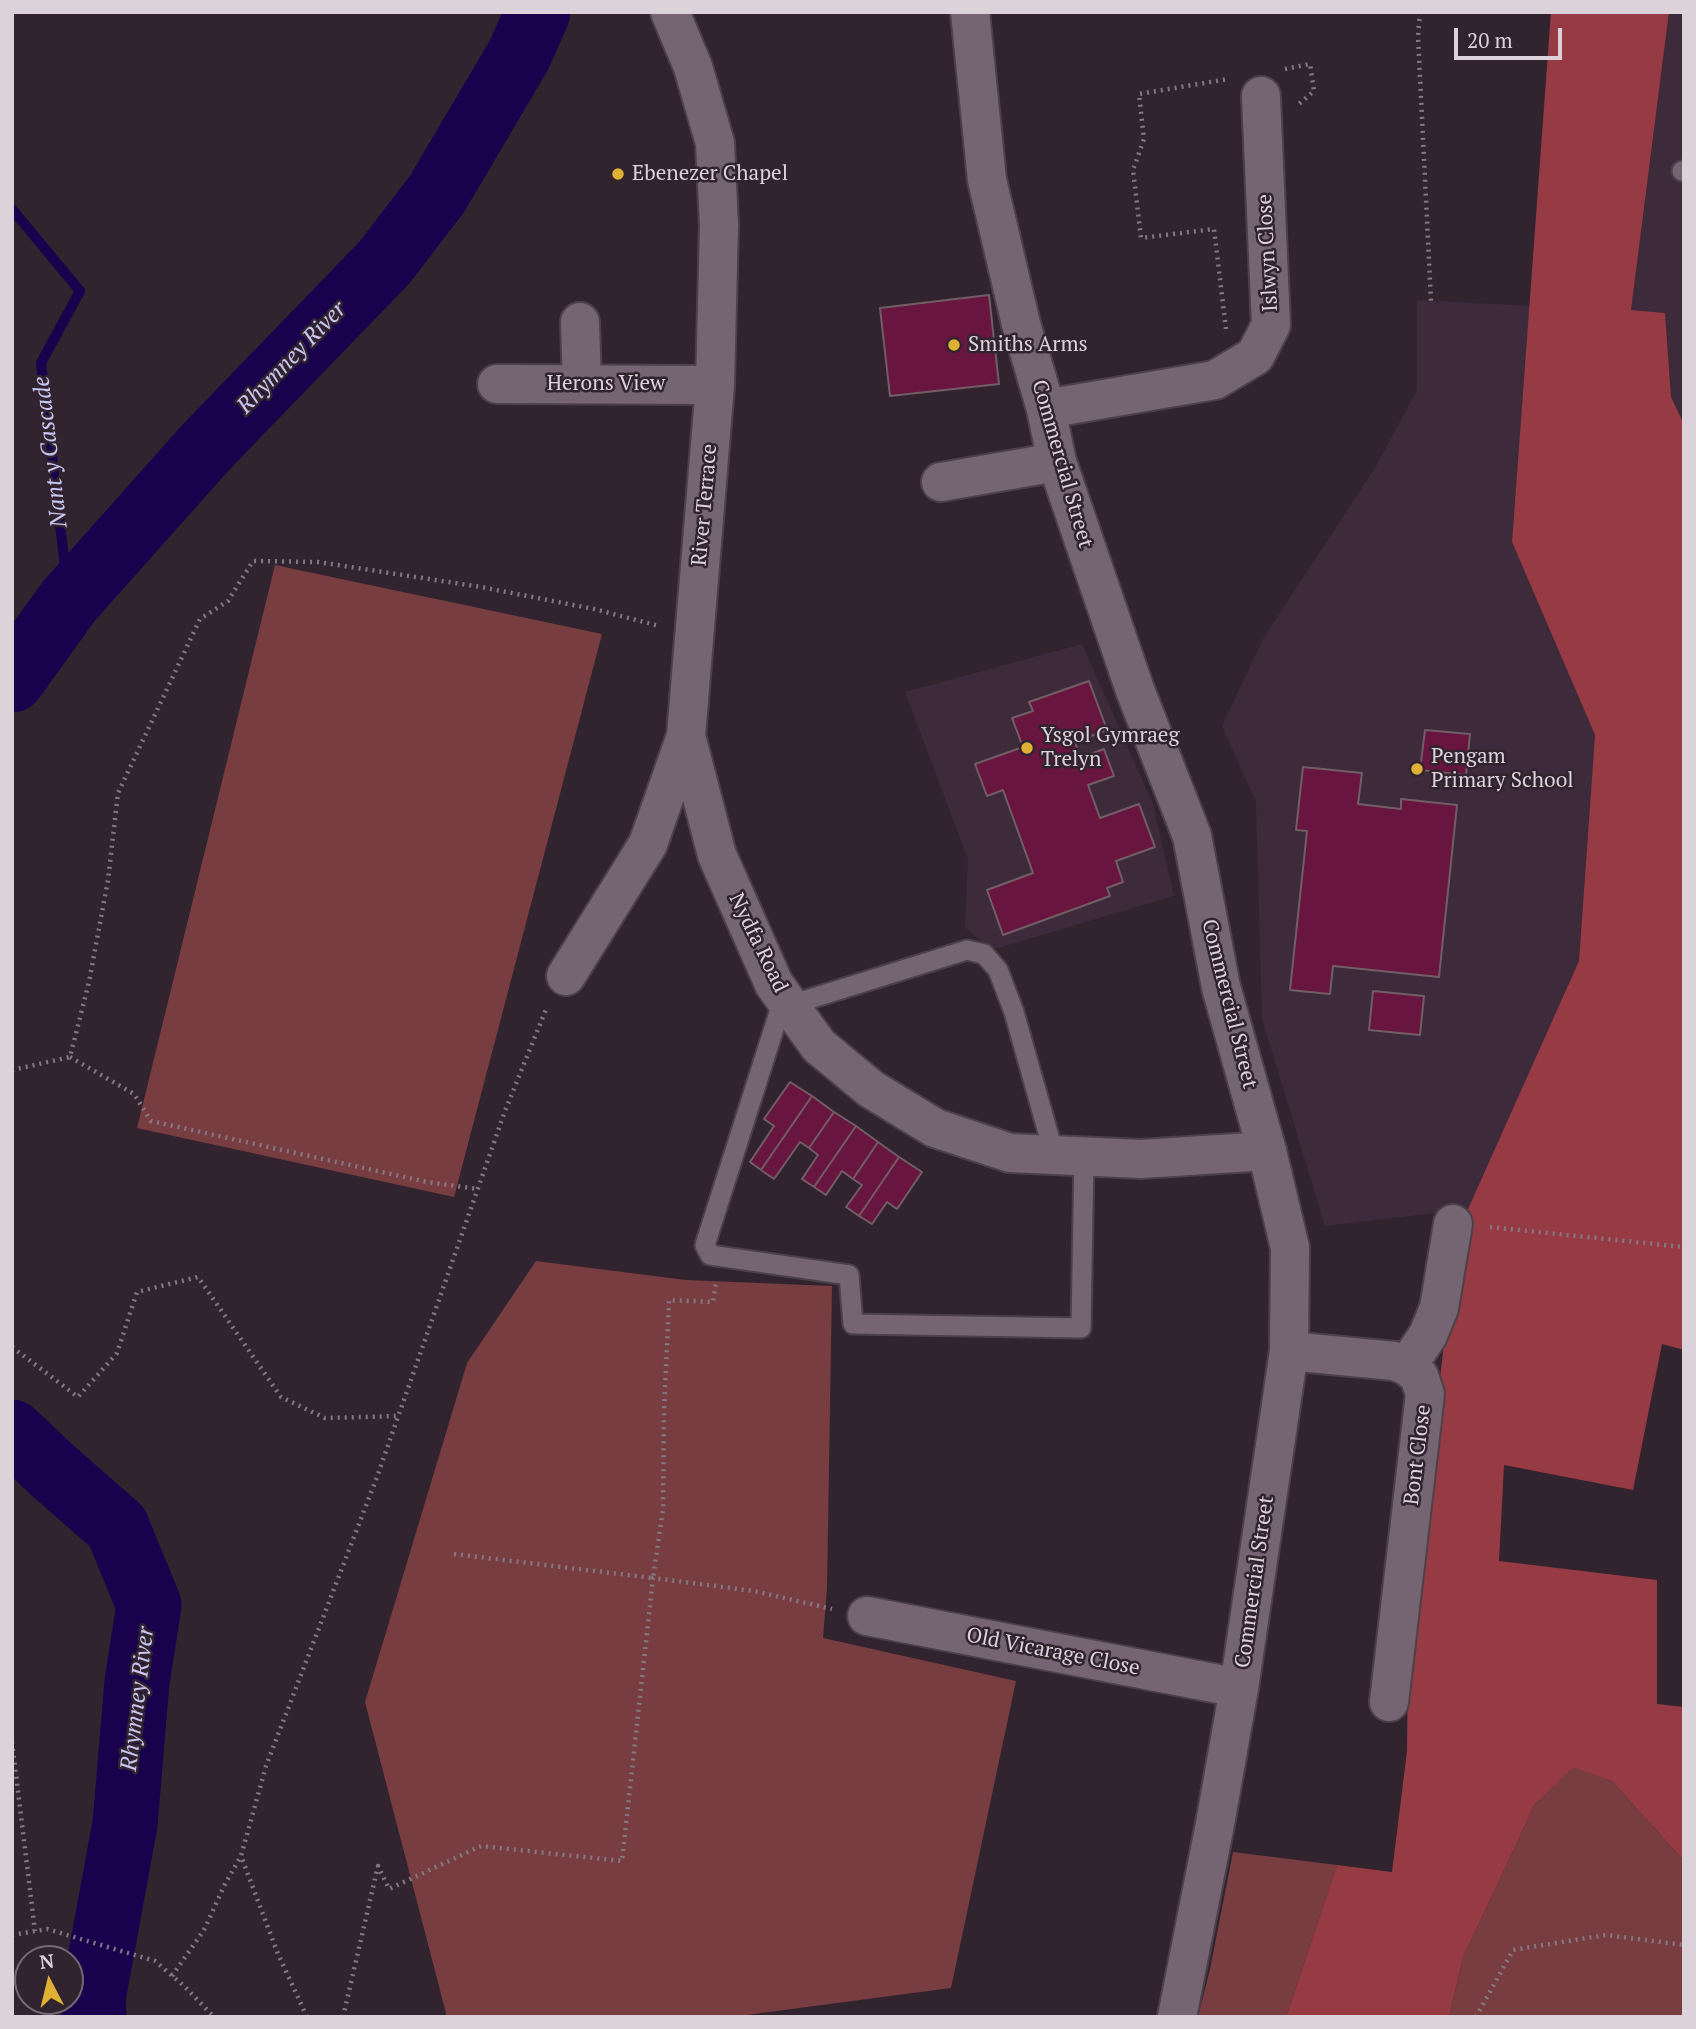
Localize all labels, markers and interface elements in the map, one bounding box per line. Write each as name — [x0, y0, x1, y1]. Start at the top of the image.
scale bar — [1458, 14, 1566, 58]
text: 20 m — [1467, 26, 1513, 54]
place label: Ebenezer Chapel — [632, 161, 788, 187]
marker: Ebenezer Chapel — [610, 166, 626, 182]
street label: Islwyn Close — [1252, 193, 1284, 313]
water label: Rhymney River — [232, 296, 352, 420]
place label: Smiths Arms — [968, 332, 1088, 358]
marker: Smiths Arms — [946, 337, 962, 353]
street label: Herons View — [547, 371, 665, 397]
water label: Nant y Cascade — [28, 375, 74, 529]
street label: Commercial Street — [1026, 377, 1098, 551]
street label: River Terrace — [687, 443, 723, 567]
place label: Ysgol Gymraeg Trelyn — [1041, 723, 1179, 773]
marker: Ysgol Gymraeg Trelyn — [1019, 740, 1035, 756]
place label: Pengam Primary School — [1431, 744, 1574, 794]
marker: Pengam Primary School — [1409, 761, 1425, 777]
street label: Nydfa Road — [723, 889, 793, 997]
street label: Commercial Street — [1196, 917, 1262, 1091]
street label: Bont Close — [1399, 1403, 1437, 1507]
street label: Commercial Street — [1230, 1494, 1280, 1670]
street label: Old Vicarage Close — [964, 1623, 1142, 1681]
water label: Rhymney River — [115, 1625, 161, 1773]
north arrow — [14, 1945, 84, 2015]
text: N — [38, 1947, 55, 1974]

